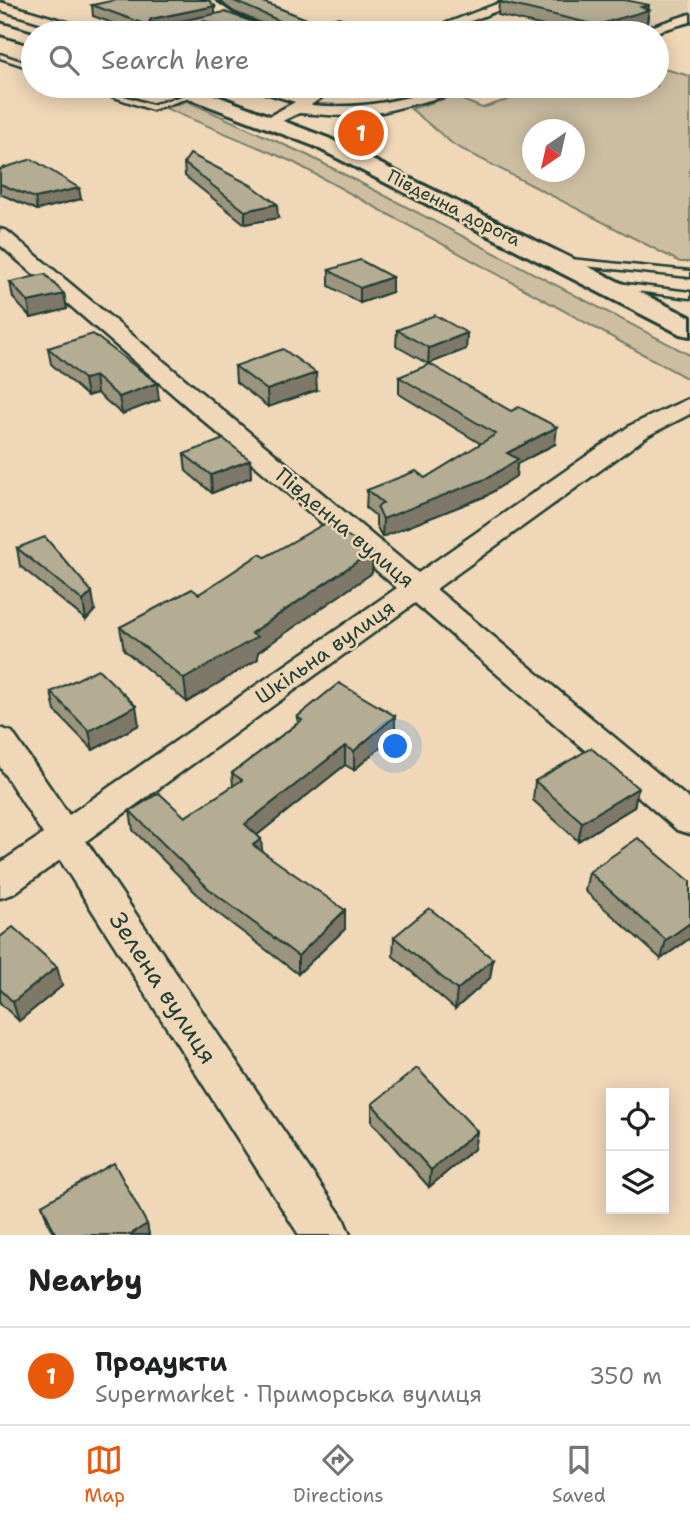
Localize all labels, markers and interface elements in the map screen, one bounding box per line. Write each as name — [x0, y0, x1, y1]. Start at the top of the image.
search box — [21, 21, 669, 98]
icon: search — [45, 41, 83, 79]
text: Search here — [101, 42, 250, 77]
pin: 1 — [338, 107, 384, 159]
north arrow — [522, 119, 585, 182]
street label: Південна дорога — [383, 164, 525, 252]
street label: Південна вулиця — [270, 462, 420, 594]
street label: Шкільна вулиця — [250, 593, 400, 711]
your location — [378, 729, 412, 763]
street label: Зелена вулиця — [102, 906, 224, 1070]
map controls — [606, 1088, 669, 1214]
button: locate — [606, 1088, 669, 1151]
button: layers — [606, 1151, 669, 1214]
text: Nearby — [28, 1260, 143, 1301]
text: Продукти — [95, 1344, 227, 1379]
text: 1 — [46, 1361, 56, 1391]
text: 350 m — [589, 1361, 662, 1391]
text: Supermarket · Приморська вулиця — [95, 1379, 482, 1409]
tab: Map — [84, 1441, 125, 1508]
tab: Directions — [293, 1441, 384, 1508]
tab: Saved — [552, 1441, 606, 1508]

